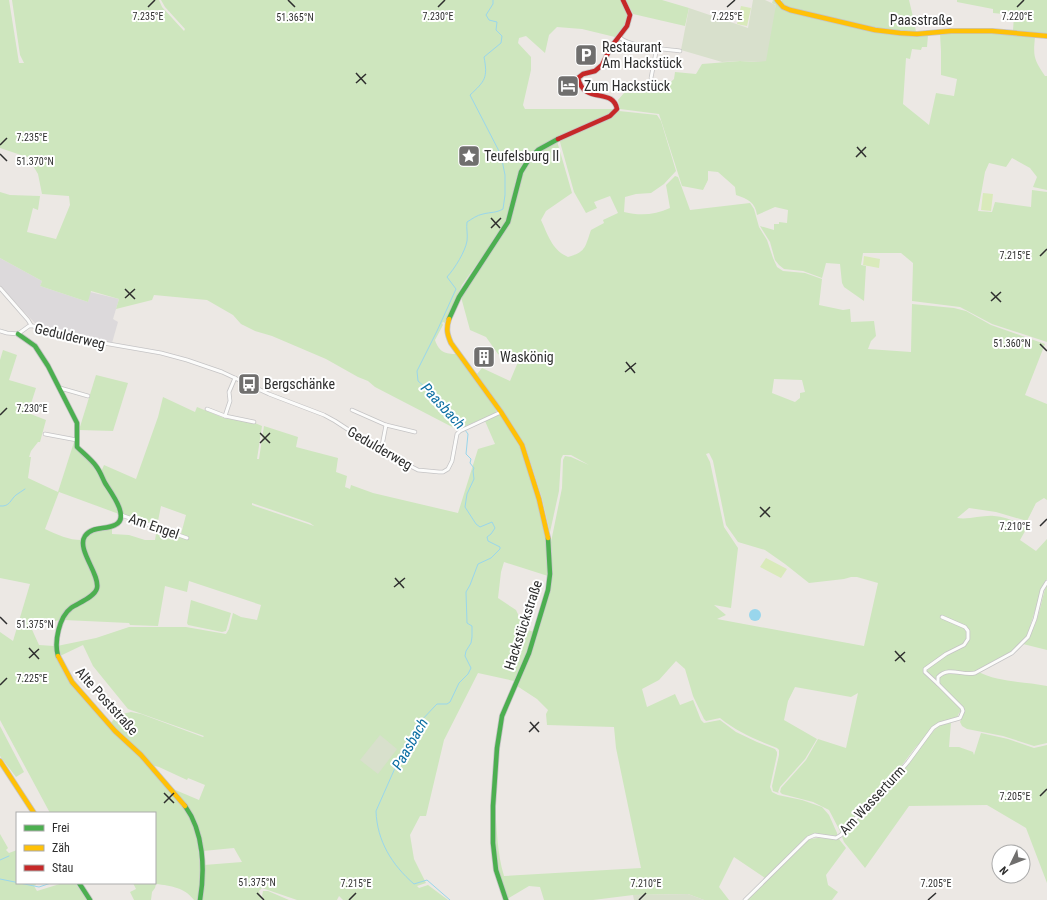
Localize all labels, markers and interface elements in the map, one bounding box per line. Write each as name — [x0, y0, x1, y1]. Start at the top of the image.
text: 7.235°E — [132, 11, 164, 22]
text: 7.230°E — [422, 11, 454, 22]
text: 7.225°E — [711, 11, 743, 22]
text: 7.220°E — [1001, 11, 1033, 22]
text: 51.365°N — [276, 12, 314, 23]
street label: Paasstraße — [890, 12, 953, 28]
place label: Restaurant Am Hackstück — [602, 39, 683, 71]
parking icon: Restaurant Am Hackstück — [573, 42, 599, 68]
hotel icon: Zum Hackstück — [555, 73, 581, 99]
place label: Zum Hackstück — [584, 78, 671, 94]
text: 7.235°E — [16, 132, 48, 143]
place icon: Teufelsburg II — [456, 143, 482, 169]
place label: Teufelsburg II — [484, 148, 559, 164]
text: 51.370°N — [16, 156, 54, 167]
text: 7.215°E — [999, 250, 1031, 261]
street label: Gedulderweg — [33, 320, 107, 352]
text: 51.360°N — [993, 338, 1031, 349]
building icon: Waskönig — [471, 344, 497, 370]
place label: Waskönig — [500, 349, 554, 365]
bus stop icon: Bergschänke — [236, 371, 262, 397]
place label: Bergschänke — [264, 376, 336, 392]
water label: Paasbach — [417, 379, 469, 433]
text: 7.230°E — [16, 403, 48, 414]
street label: Gedulderweg — [345, 423, 415, 473]
street label: Am Engel — [127, 510, 181, 542]
text: 7.210°E — [999, 521, 1031, 532]
street label: Hackstückstraße — [501, 578, 545, 672]
text: 51.375°N — [16, 619, 54, 630]
street label: Alte Poststraße — [72, 664, 142, 738]
text: 7.225°E — [16, 673, 48, 684]
water label: Paasbach — [388, 715, 432, 773]
street label: Am Wasserturm — [836, 762, 908, 838]
text: 7.205°E — [999, 791, 1031, 802]
legend — [16, 812, 156, 884]
text: Frei — [52, 821, 70, 835]
text: Zäh — [52, 841, 70, 855]
north arrow — [991, 844, 1031, 884]
text: Stau — [52, 861, 74, 875]
text: N — [997, 863, 1011, 877]
text: 51.375°N — [238, 877, 276, 888]
text: 7.215°E — [340, 878, 372, 889]
text: 7.210°E — [630, 878, 662, 889]
text: 7.205°E — [920, 878, 952, 889]

